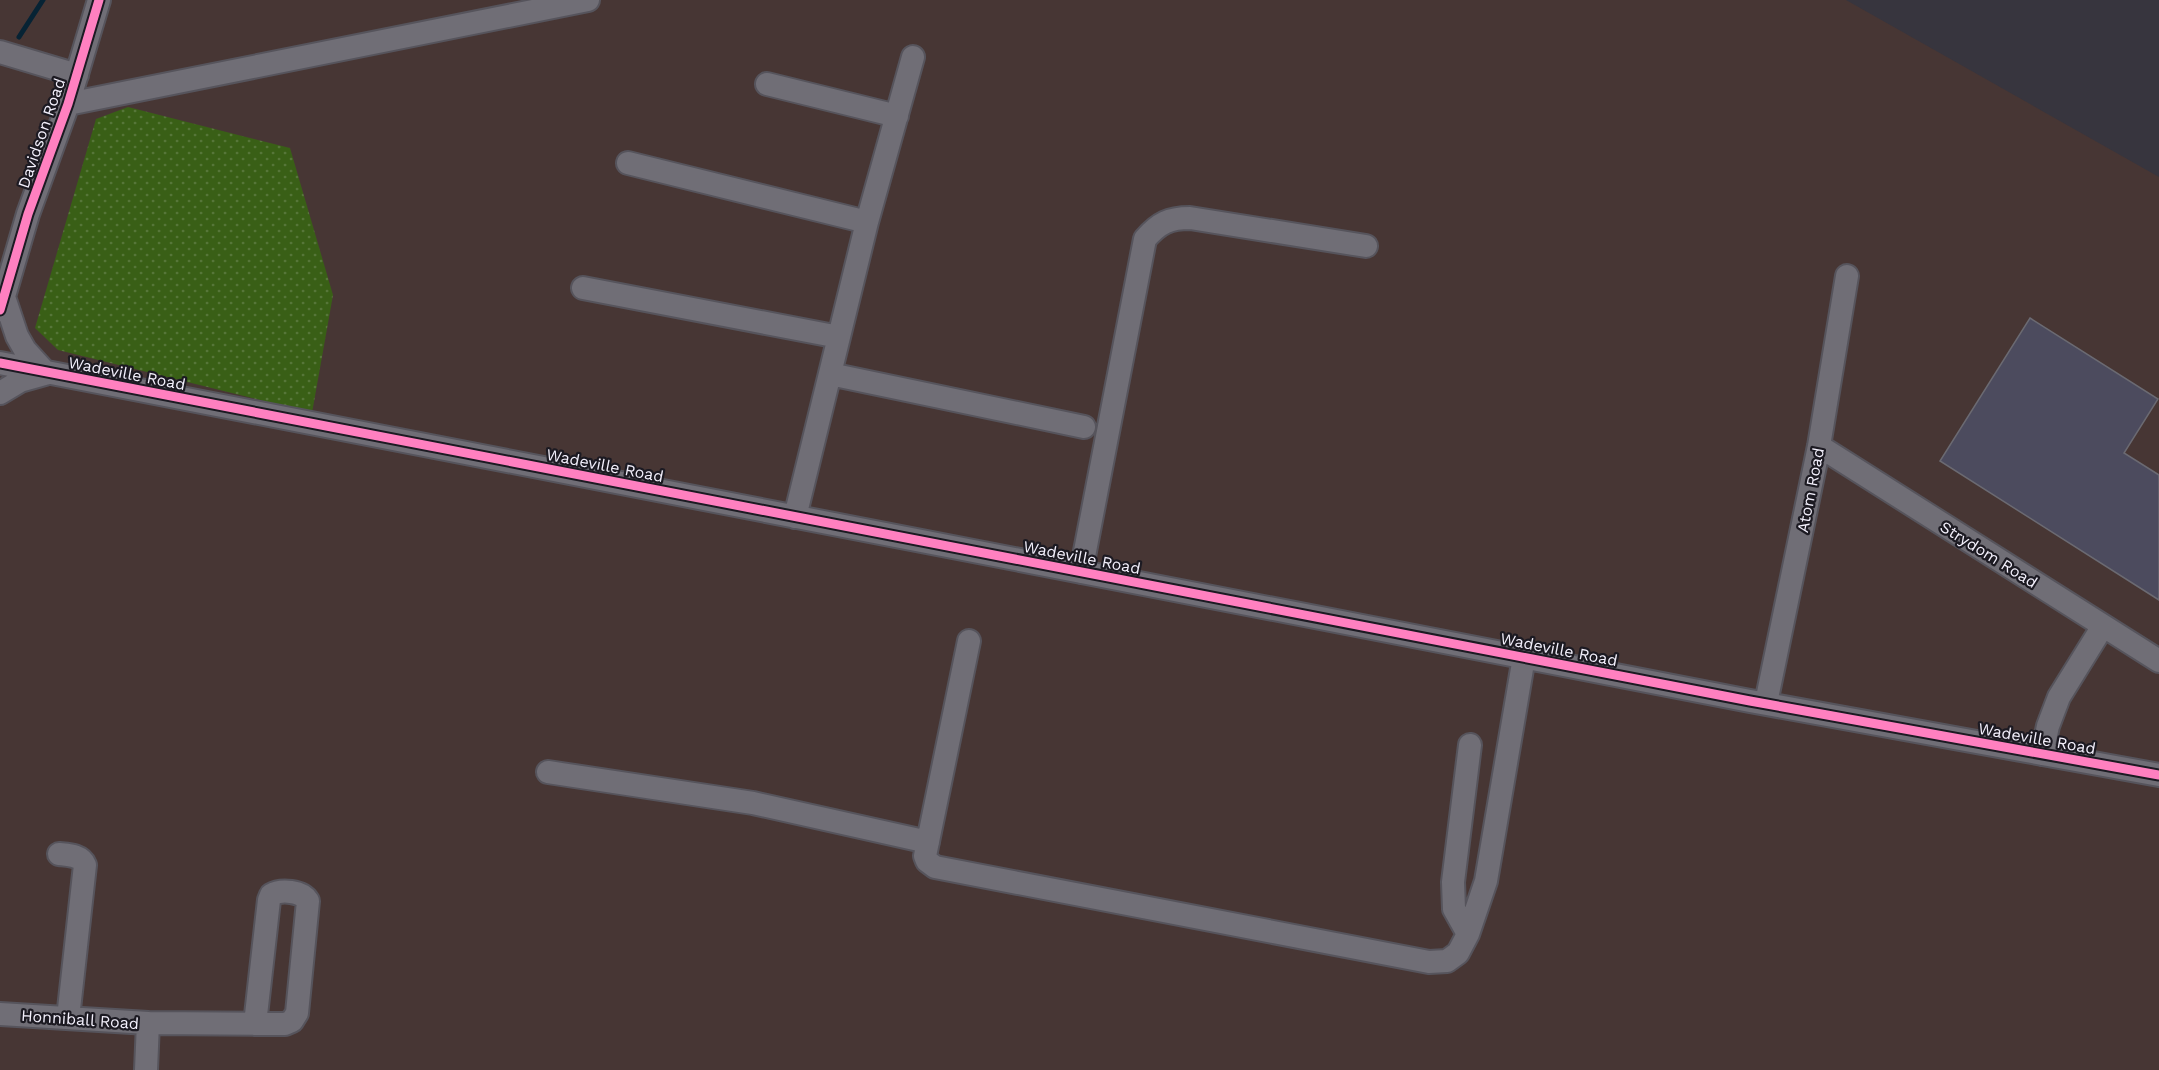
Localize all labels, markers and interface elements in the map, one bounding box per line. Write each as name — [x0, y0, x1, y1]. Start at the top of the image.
street label: Davidson Road — [14, 76, 69, 191]
street label: Wadeville Road — [67, 353, 187, 394]
street label: Wadeville Road — [545, 445, 665, 486]
street label: Atom Road — [1793, 446, 1828, 534]
street label: Strydom Road — [1937, 517, 2041, 592]
street label: Wadeville Road — [1022, 537, 1142, 578]
street label: Wadeville Road — [1499, 629, 1619, 670]
street label: Wadeville Road — [1977, 719, 2097, 758]
street label: Honniball Road — [20, 1006, 140, 1033]

